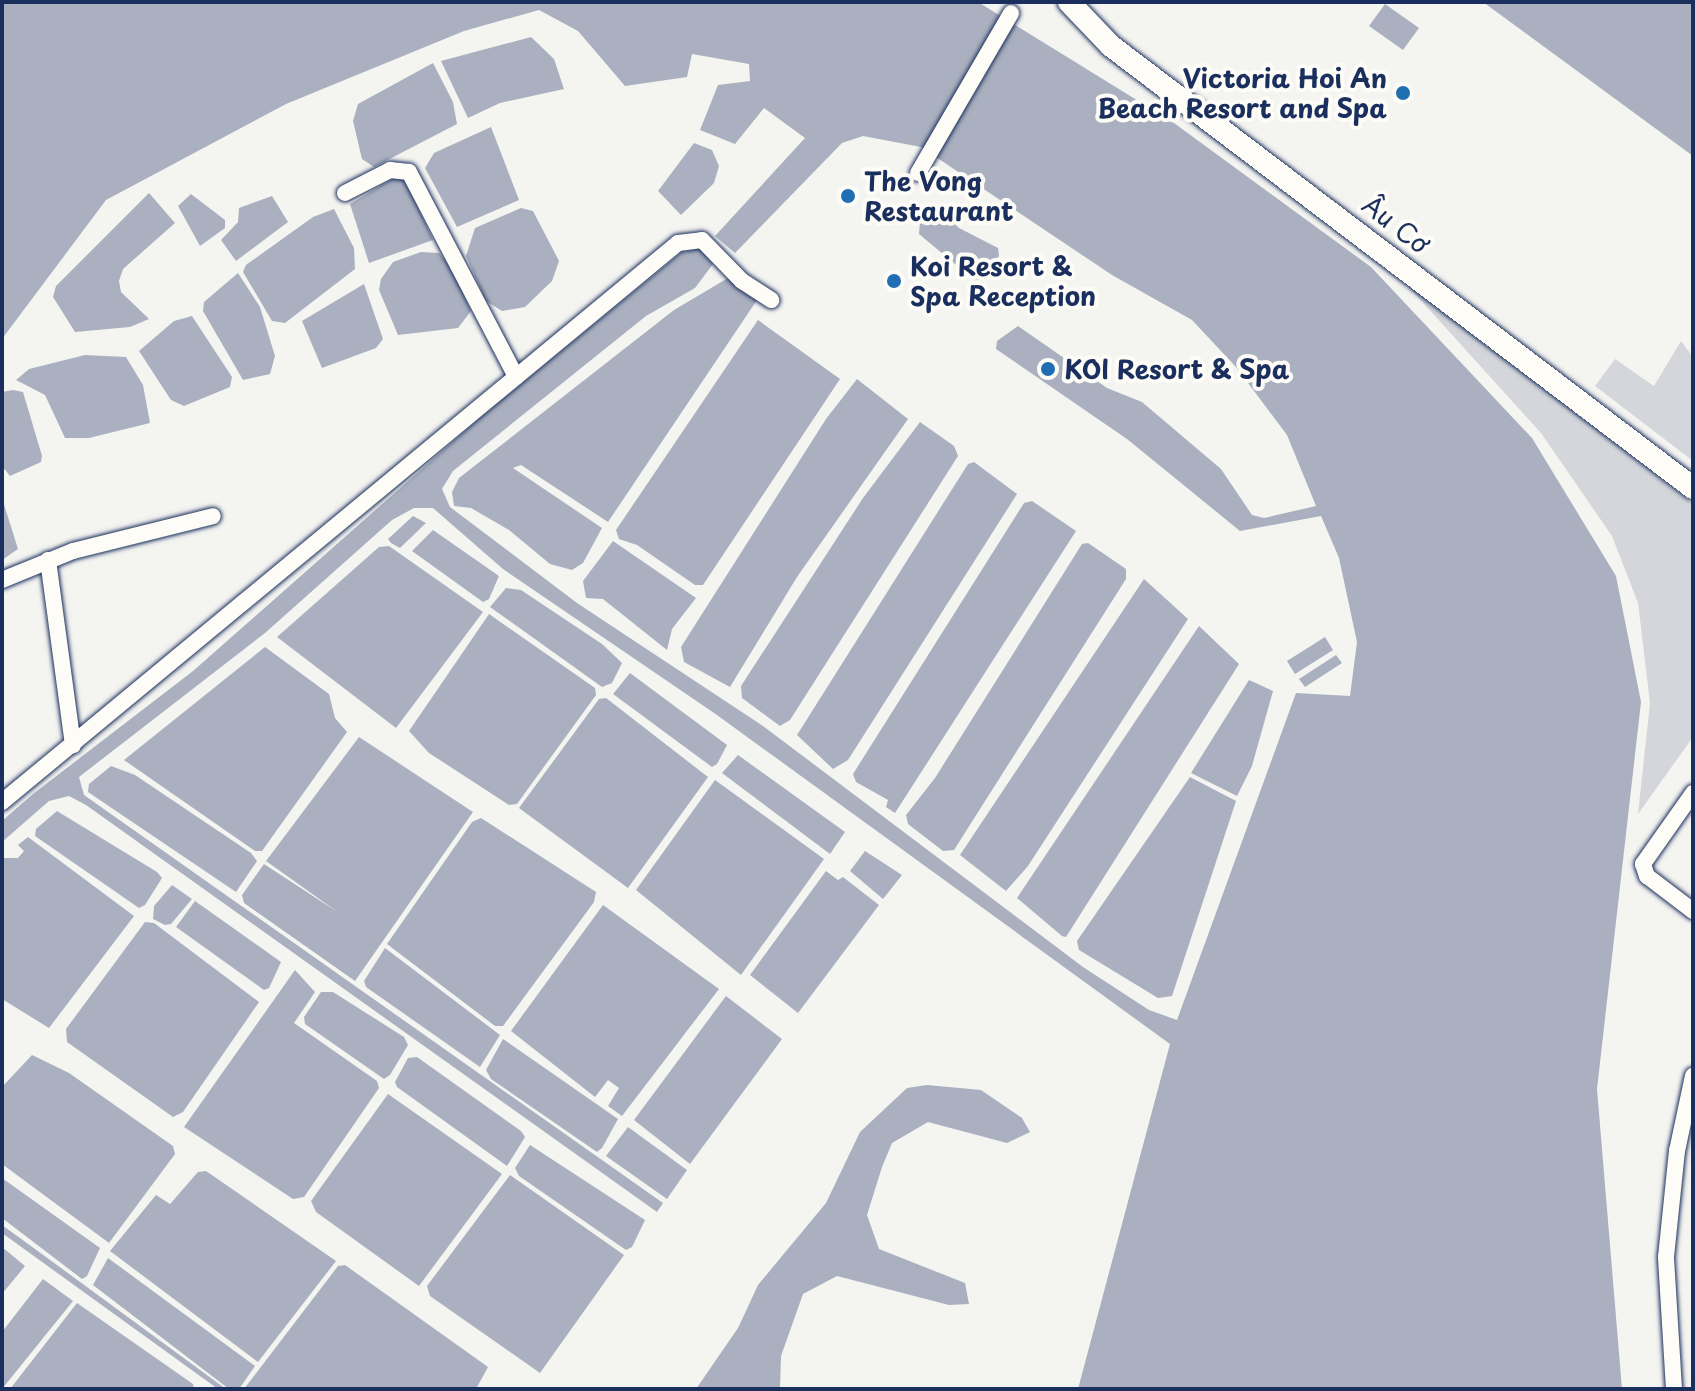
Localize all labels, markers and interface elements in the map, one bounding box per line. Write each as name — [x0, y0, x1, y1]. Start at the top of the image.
place label: Victoria Hoi An Beach Resort and Spa — [1095, 62, 1387, 124]
marker: Victoria Hoi An Beach Resort and Spa — [1394, 84, 1412, 102]
place label: The Vong Restaurant — [864, 165, 1013, 226]
marker: The Vong Restaurant — [839, 187, 857, 205]
street label: Âu Cơ — [1356, 188, 1436, 260]
place label: Koi Resort & Spa Reception — [910, 250, 1095, 312]
marker: Koi Resort & Spa Reception — [885, 272, 903, 290]
place label: KOI Resort & Spa — [1064, 353, 1294, 385]
marker: KOI Resort & Spa — [1039, 360, 1057, 378]

